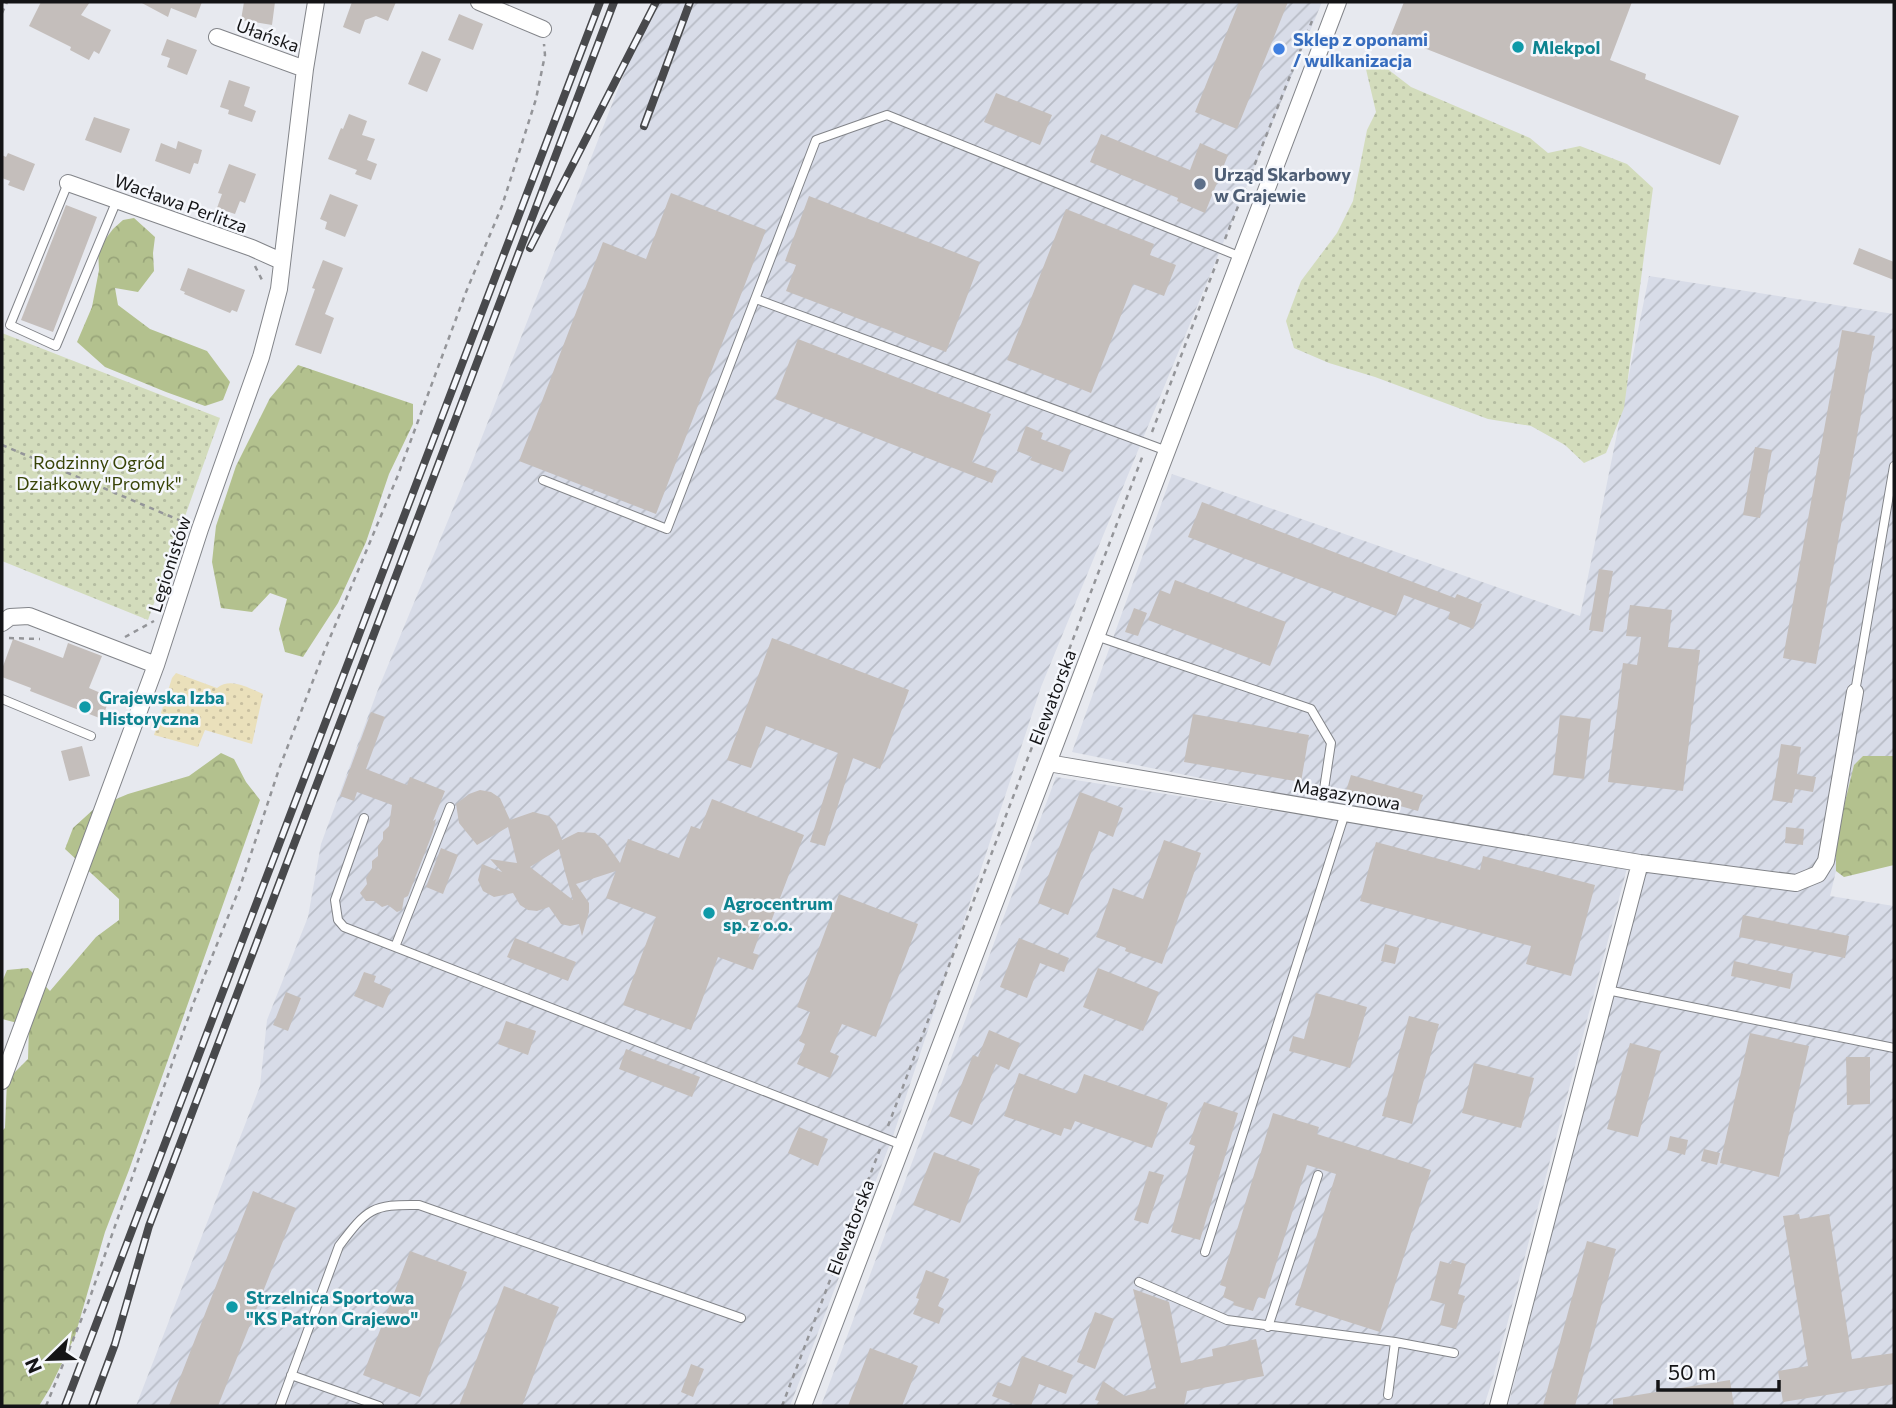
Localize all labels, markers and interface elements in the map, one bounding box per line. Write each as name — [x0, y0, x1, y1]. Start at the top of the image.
street label: Ułańska — [233, 13, 303, 57]
place label: Sklep z oponami / wulkanizacja — [1293, 28, 1428, 71]
place label: Mlekpol — [1532, 36, 1600, 58]
marker: Mlekpol — [1510, 39, 1526, 55]
marker: Sklep z oponami / wulkanizacja — [1271, 41, 1287, 57]
place label: Urząd Skarbowy w Grajewie — [1214, 163, 1351, 206]
street label: Wacława Perlitza — [111, 169, 251, 237]
marker: Urząd Skarbowy w Grajewie — [1192, 176, 1208, 192]
park label: Rodzinny Ogród Działkowy "Promyk" — [16, 451, 182, 494]
street label: Legionistów — [143, 513, 195, 615]
street label: Elewatorska — [1024, 646, 1080, 748]
place label: Grajewska Izba Historyczna — [99, 686, 225, 729]
marker: Grajewska Izba Historyczna — [77, 699, 93, 715]
street label: Magazynowa — [1292, 774, 1402, 814]
place label: Agrocentrum sp. z o.o. — [723, 892, 833, 935]
marker: Agrocentrum sp. z o.o. — [701, 905, 717, 921]
street label: Elewatorska — [822, 1176, 878, 1278]
place label: Strzelnica Sportowa "KS Patron Grajewo" — [246, 1286, 419, 1329]
marker: Strzelnica Sportowa "KS Patron Grajewo" — [224, 1299, 240, 1315]
north arrow — [14, 1324, 84, 1394]
scale bar — [1658, 1348, 1779, 1392]
text: N — [20, 1355, 46, 1377]
text: 50 m — [1668, 1359, 1716, 1384]

